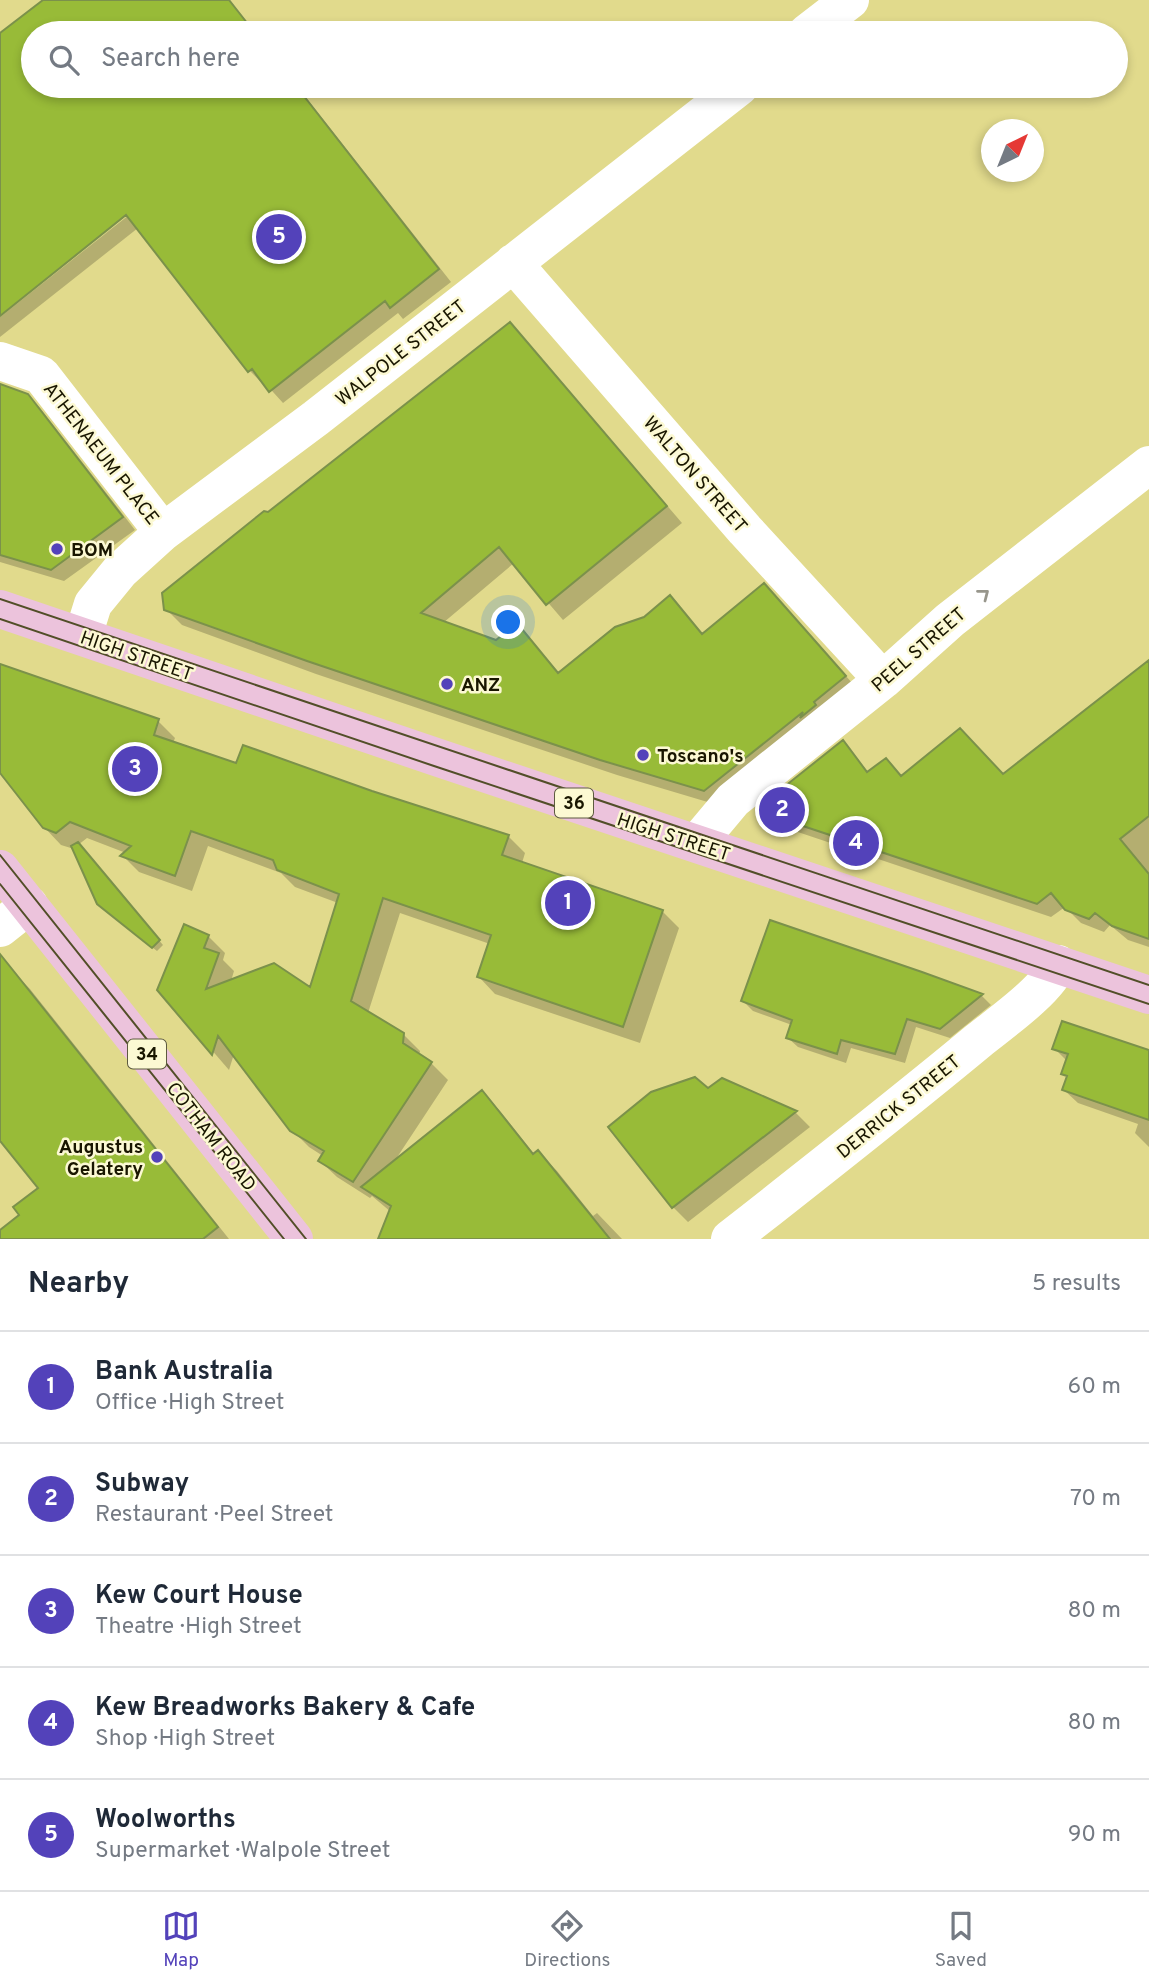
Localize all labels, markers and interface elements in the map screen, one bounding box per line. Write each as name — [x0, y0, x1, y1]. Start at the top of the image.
search box — [21, 21, 1128, 98]
icon: search — [45, 41, 83, 79]
text: Search here — [101, 43, 240, 76]
north arrow — [981, 119, 1044, 182]
pin: 5 — [256, 211, 302, 263]
street label: WALPOLE STREET — [331, 295, 471, 412]
street label: ATHENAEUM PLACE — [37, 378, 164, 530]
street label: WALTON STREET — [637, 412, 752, 539]
place label: BOM — [71, 539, 113, 563]
marker: BOM — [49, 541, 65, 557]
one-way arrow — [976, 589, 989, 602]
street label: PEEL STREET — [867, 603, 972, 698]
your location — [491, 605, 525, 639]
street label: HIGH STREET — [77, 626, 196, 687]
place label: ANZ — [461, 674, 500, 698]
marker: ANZ — [439, 676, 455, 692]
pin: 3 — [112, 743, 158, 795]
place label: Toscano's — [657, 745, 744, 769]
marker: Toscano's — [635, 747, 651, 763]
pin: 2 — [759, 784, 805, 836]
road number: 36 — [555, 788, 593, 818]
street label: HIGH STREET — [614, 808, 733, 868]
pin: 4 — [833, 817, 879, 869]
pin: 1 — [545, 877, 591, 929]
road number: 34 — [128, 1040, 166, 1069]
street label: DERRICK STREET — [833, 1050, 966, 1165]
street label: COTHAM ROAD — [160, 1078, 261, 1197]
place label: Augustus Gelatery — [59, 1136, 143, 1182]
marker: Augustus Gelatery — [149, 1149, 165, 1165]
text: Nearby — [28, 1266, 129, 1303]
text: 5 results — [1032, 1270, 1121, 1299]
text: Bank Australia — [95, 1356, 273, 1389]
text: 1 — [46, 1373, 56, 1402]
text: 60 m — [1068, 1373, 1121, 1402]
text: Office · High Street — [95, 1389, 285, 1418]
text: Subway — [95, 1468, 189, 1501]
text: 2 — [44, 1485, 58, 1514]
text: 70 m — [1070, 1485, 1121, 1514]
text: Restaurant · Peel Street — [95, 1501, 334, 1530]
text: Kew Court House — [95, 1580, 303, 1613]
text: 3 — [44, 1597, 58, 1626]
text: 80 m — [1068, 1597, 1121, 1626]
text: Theatre · High Street — [95, 1613, 302, 1642]
text: Kew Breadworks Bakery & Cafe — [95, 1692, 475, 1725]
text: 4 — [44, 1709, 58, 1738]
text: 80 m — [1068, 1709, 1121, 1738]
text: Shop · High Street — [95, 1725, 275, 1754]
text: Woolworths — [95, 1804, 236, 1837]
text: 5 — [44, 1821, 58, 1850]
text: 90 m — [1068, 1821, 1121, 1850]
text: Supermarket · Walpole Street — [95, 1837, 390, 1866]
tab: Map — [162, 1907, 200, 1973]
tab: Directions — [524, 1907, 611, 1973]
tab: Saved — [935, 1907, 987, 1973]

